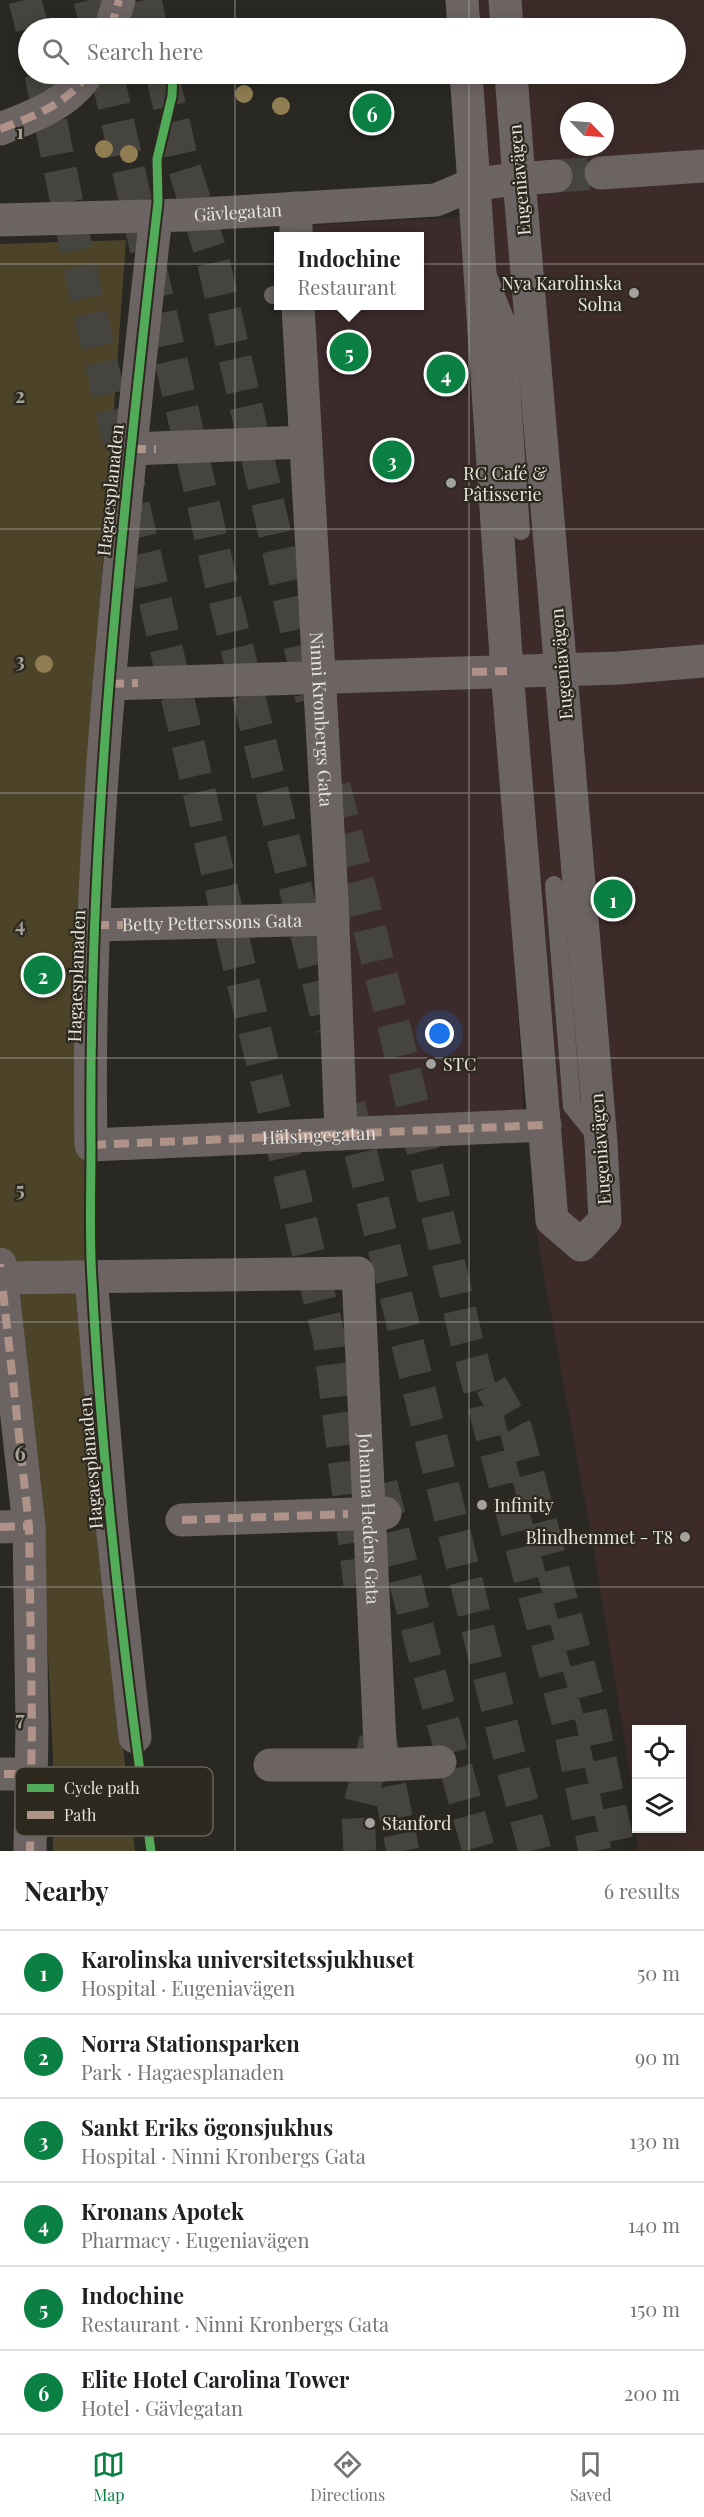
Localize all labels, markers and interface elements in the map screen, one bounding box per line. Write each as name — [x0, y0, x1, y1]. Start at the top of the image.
search box — [18, 18, 686, 84]
icon: search — [39, 35, 72, 68]
text: Search here — [87, 36, 203, 66]
pin: 6 — [352, 90, 392, 136]
north arrow — [560, 102, 614, 156]
text: 1 — [16, 117, 24, 144]
street label: Eugeniavägen — [502, 123, 536, 237]
street label: Gävlegatan — [193, 197, 283, 226]
popup — [274, 232, 424, 310]
text: Indochine — [297, 243, 401, 273]
place label: Nya Karolinska Solna — [501, 271, 622, 316]
text: Restaurant — [297, 273, 396, 300]
marker: Nya Karolinska Solna — [627, 286, 641, 300]
pin: 5 — [330, 330, 368, 374]
pin: 4 — [426, 352, 466, 397]
text: 2 — [15, 381, 25, 408]
street label: Hagaesplanaden — [91, 423, 129, 557]
pin: 3 — [372, 438, 412, 482]
place label: RC Café & Pâtisserie — [463, 461, 547, 506]
marker: RC Café & Pâtisserie — [444, 476, 458, 490]
street label: Eugeniavägen — [544, 607, 578, 721]
street label: Ninni Kronbergs Gata — [305, 631, 339, 808]
text: 3 — [15, 646, 25, 673]
pin: 1 — [594, 876, 632, 922]
street label: Betty Petterssons Gata — [122, 908, 302, 936]
street label: Hagaesplanaden — [62, 909, 90, 1043]
text: 4 — [15, 910, 25, 937]
pin: 2 — [24, 952, 63, 998]
your location — [425, 1019, 454, 1048]
place label: STC — [443, 1052, 476, 1076]
marker: STC — [424, 1057, 438, 1071]
street label: Eugeniavägen — [584, 1092, 616, 1205]
street label: Hälsingegatan — [261, 1120, 377, 1149]
text: 5 — [15, 1175, 25, 1202]
street label: Hagaesplanaden — [72, 1396, 108, 1530]
street label: Johanna Hedéns Gata — [353, 1431, 385, 1605]
text: 6 — [14, 1439, 26, 1466]
place label: Infinity — [494, 1493, 554, 1517]
marker: Infinity — [475, 1498, 489, 1512]
place label: Blindhemmet - T8 — [525, 1525, 673, 1549]
marker: Blindhemmet - T8 — [678, 1530, 692, 1544]
text: 7 — [15, 1704, 25, 1731]
map controls — [632, 1725, 686, 1833]
button: locate — [632, 1725, 686, 1779]
legend — [15, 1767, 213, 1836]
text: Cycle path — [64, 1777, 140, 1798]
button: layers — [632, 1779, 686, 1833]
text: Path — [64, 1804, 97, 1825]
place label: Stanford — [382, 1811, 452, 1835]
marker: Stanford — [363, 1816, 377, 1830]
text: Nearby — [24, 1873, 109, 1908]
text: 6 results — [604, 1877, 680, 1904]
text: Karolinska universitetssjukhuset — [81, 1944, 415, 1974]
text: 1 — [40, 1959, 47, 1986]
text: 50 m — [637, 1959, 680, 1986]
text: Hospital · Eugeniavägen — [81, 1974, 295, 2001]
text: Norra Stationsparken — [81, 2028, 300, 2058]
text: 2 — [38, 2043, 49, 2070]
text: 90 m — [635, 2043, 680, 2070]
text: Park · Hagaesplanaden — [81, 2058, 284, 2085]
text: Sankt Eriks ögonsjukhus — [81, 2112, 333, 2142]
text: 3 — [39, 2127, 48, 2154]
text: 130 m — [629, 2127, 680, 2154]
text: Hospital · Ninni Kronbergs Gata — [81, 2142, 366, 2169]
text: Kronans Apotek — [81, 2196, 244, 2226]
text: 4 — [38, 2211, 49, 2238]
text: 140 m — [628, 2211, 680, 2238]
text: Pharmacy · Eugeniavägen — [81, 2226, 309, 2253]
text: Indochine — [81, 2280, 184, 2310]
text: 5 — [39, 2295, 48, 2322]
text: 150 m — [630, 2295, 680, 2322]
text: Restaurant · Ninni Kronbergs Gata — [81, 2310, 389, 2337]
text: Elite Hotel Carolina Tower — [81, 2364, 349, 2394]
text: 6 — [38, 2379, 49, 2406]
text: 200 m — [624, 2379, 680, 2406]
text: Hotel · Gävlegatan — [81, 2394, 243, 2421]
tab: Map — [92, 2448, 125, 2505]
tab: Directions — [310, 2448, 385, 2505]
tab: Saved — [570, 2448, 612, 2505]

